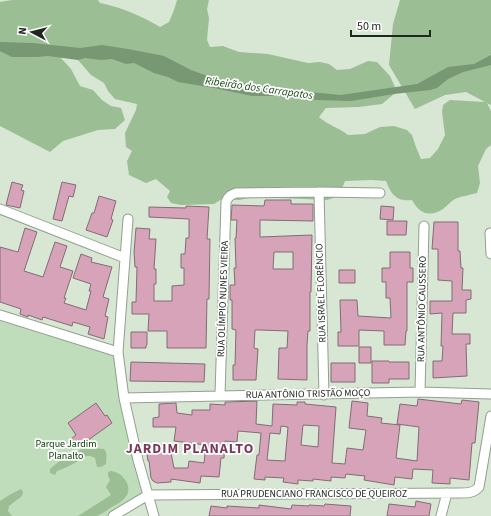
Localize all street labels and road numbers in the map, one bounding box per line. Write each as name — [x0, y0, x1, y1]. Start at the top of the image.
street label: RUA OLÍMPIO NUNES VIEIRA — [214, 240, 232, 357]
street label: RUA ISRAEL FLORÊNCIO — [312, 243, 330, 343]
street label: RUA ANTÔNIO CAUSSERO — [414, 255, 430, 362]
street label: RUA ANTÔNIO TRISTÃO MOÇO — [246, 386, 371, 402]
street label: RUA PRUDENCIANO FRANCISCO DE QUEIROZ — [221, 487, 407, 501]

